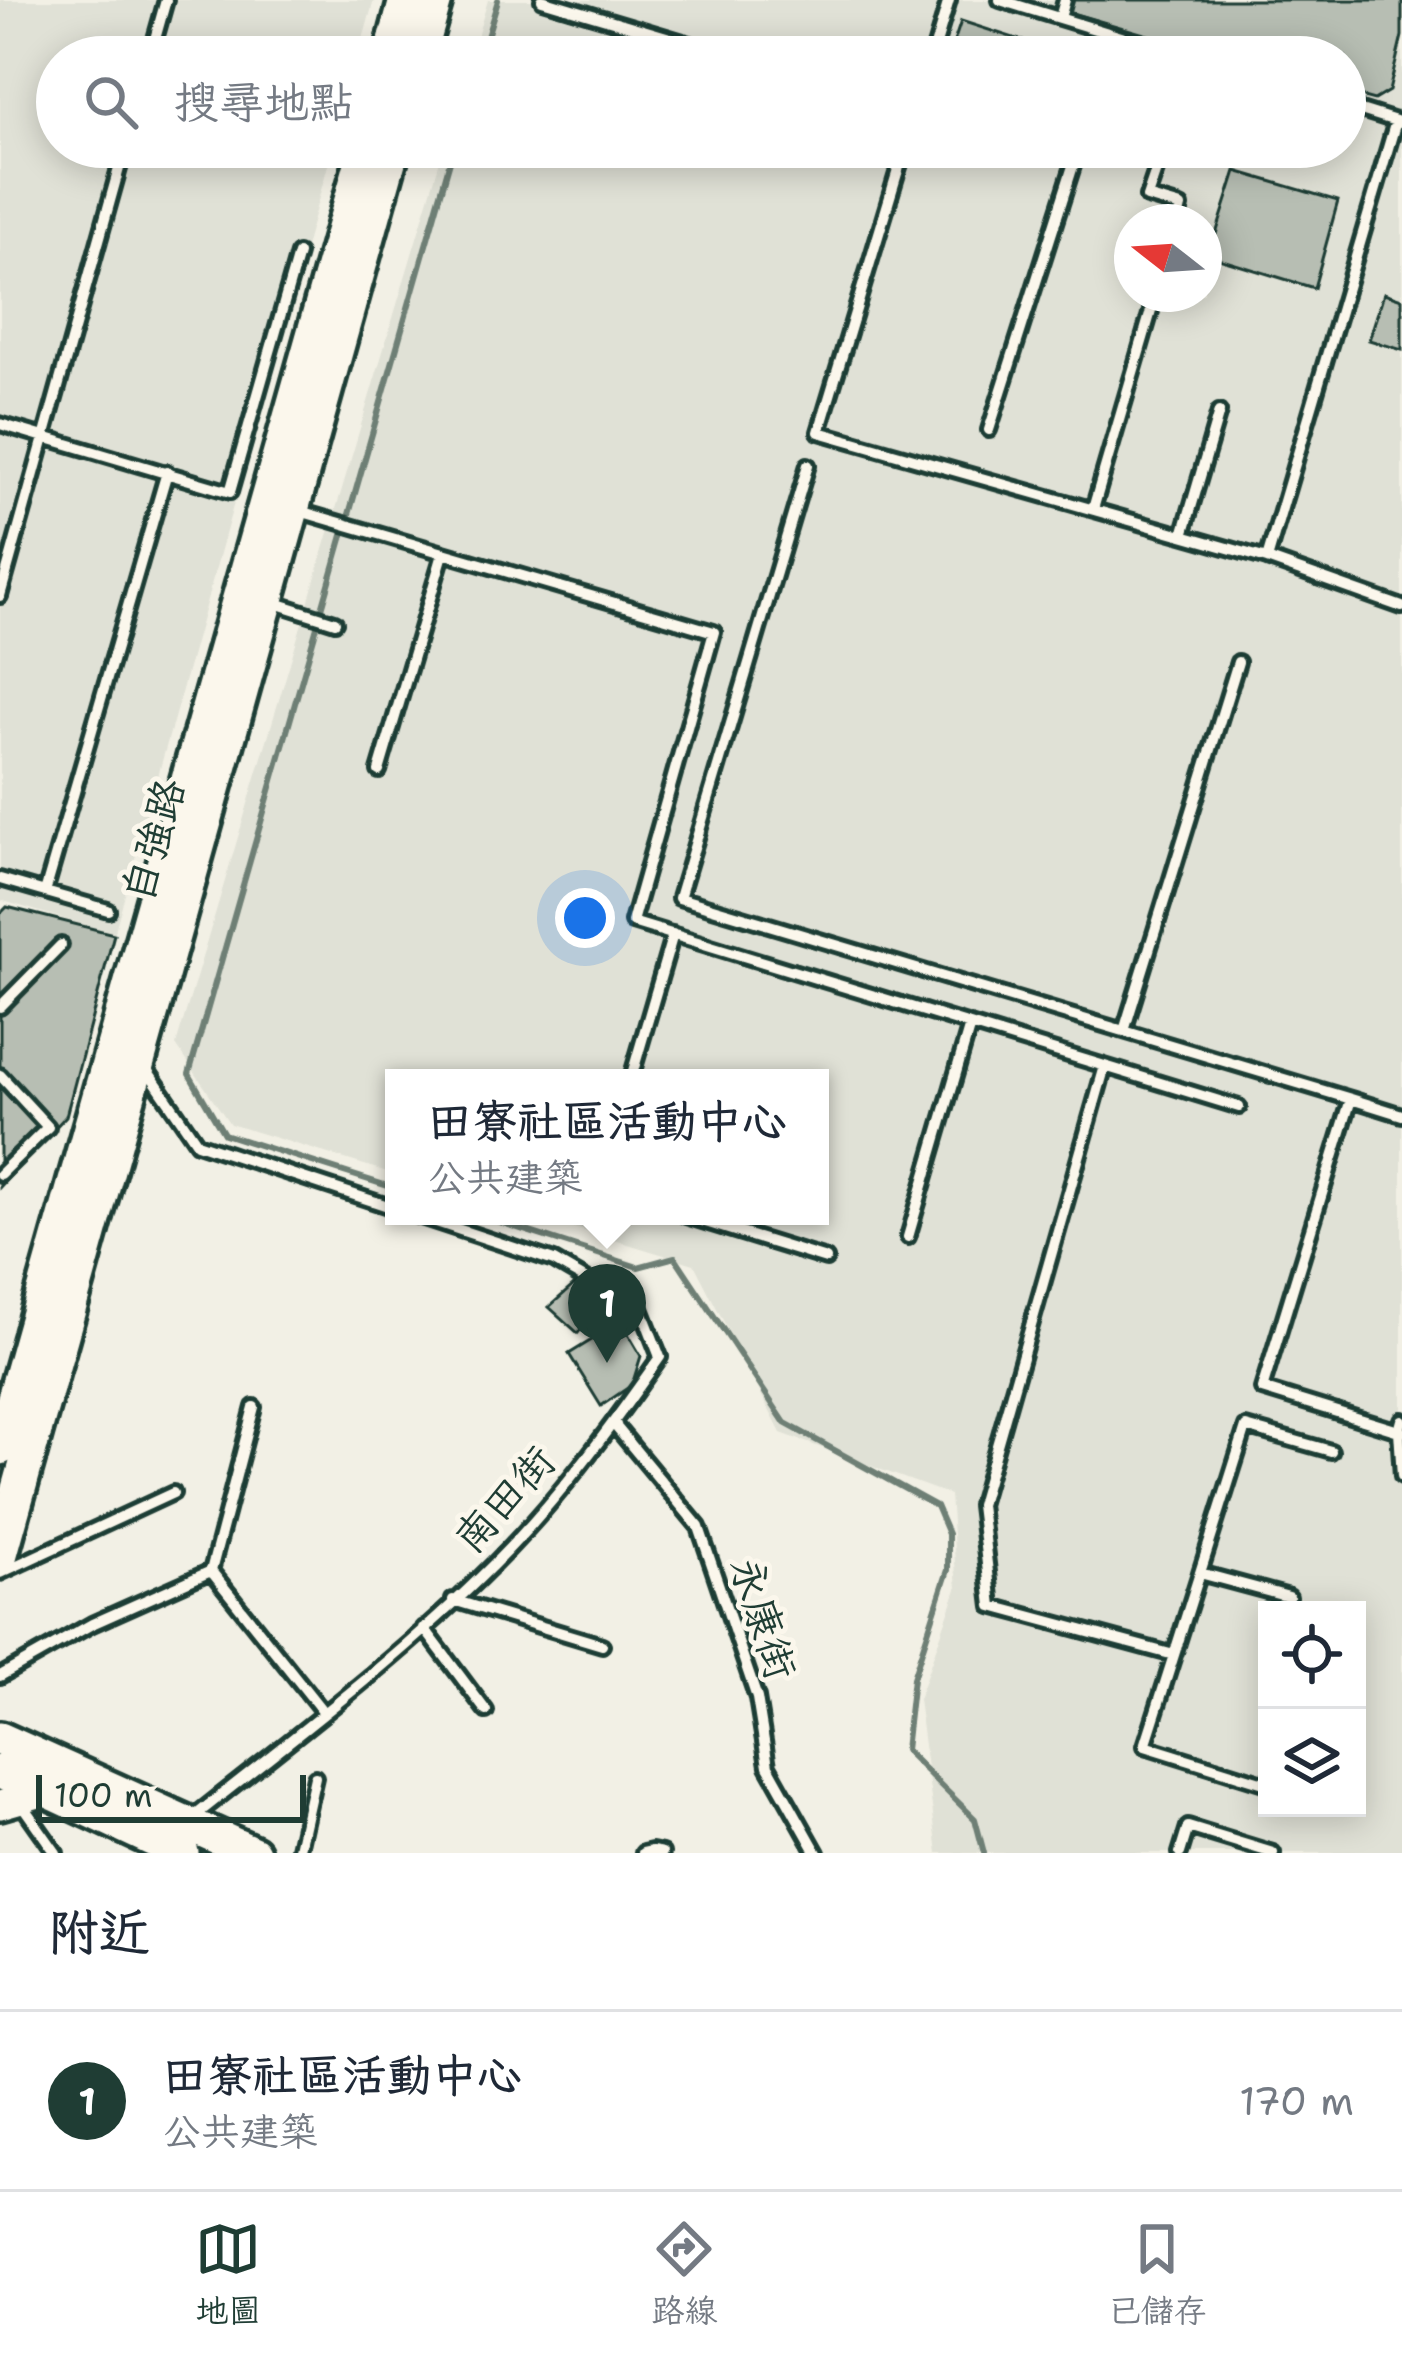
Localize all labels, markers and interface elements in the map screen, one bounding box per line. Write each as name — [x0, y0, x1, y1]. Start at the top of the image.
search box — [36, 36, 1366, 168]
icon: search — [78, 69, 144, 135]
text: 搜尋地點 — [174, 72, 354, 132]
north arrow — [1114, 204, 1222, 312]
street label: 自強路 — [109, 772, 197, 908]
your location — [555, 888, 615, 948]
popup — [385, 1069, 829, 1225]
text: 田寮社區活動中心 — [427, 1091, 787, 1151]
text: 公共建築 — [427, 1151, 583, 1203]
pin: 1 — [568, 1264, 646, 1363]
street label: 南田街 — [441, 1433, 567, 1565]
street label: 永康街 — [718, 1549, 810, 1687]
map controls — [1258, 1601, 1366, 1817]
button: locate — [1258, 1601, 1366, 1709]
button: layers — [1258, 1709, 1366, 1817]
scale bar — [36, 1769, 306, 1822]
text: 100 m — [54, 1773, 153, 1818]
text: 附近 — [48, 1898, 150, 1966]
text: 田寮社區活動中心 — [162, 2045, 522, 2105]
text: 1 — [78, 2075, 96, 2127]
text: 170 m — [1239, 2075, 1354, 2127]
text: 公共建築 — [162, 2105, 318, 2157]
tab: 地圖 — [195, 2216, 261, 2333]
tab: 路線 — [651, 2216, 717, 2333]
tab: 已儲存 — [1108, 2216, 1207, 2333]

